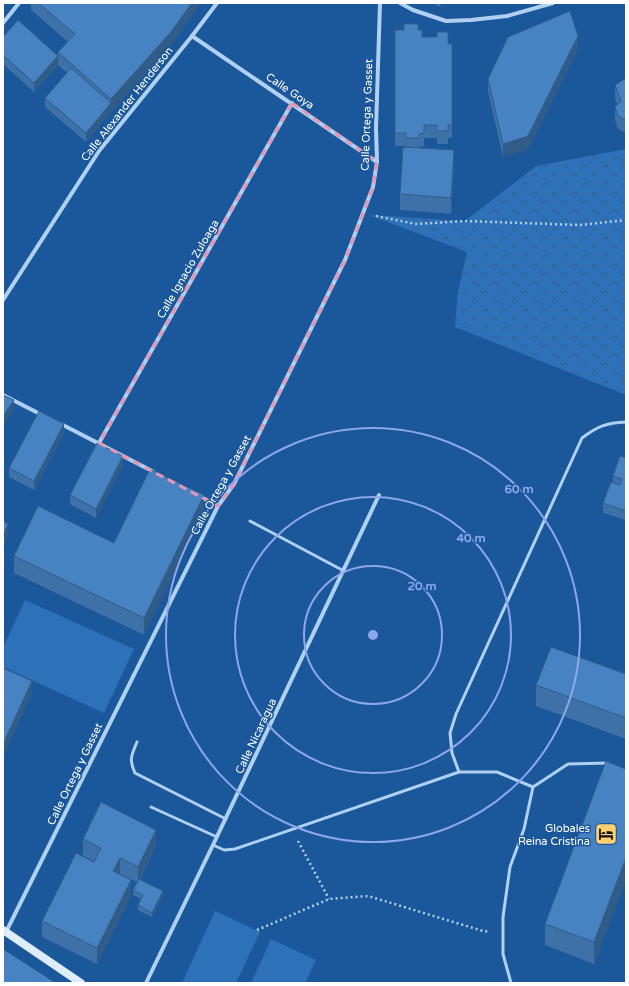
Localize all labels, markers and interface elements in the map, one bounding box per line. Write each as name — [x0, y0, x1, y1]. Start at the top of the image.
street label: Calle Alexander Henderson — [78, 44, 176, 164]
street label: Calle Ortega y Gasset — [359, 59, 375, 171]
street label: Calle Goya — [263, 70, 317, 112]
street label: Calle Ignacio Zuloaga — [154, 217, 222, 321]
street label: Calle Ortega y Gasset — [188, 433, 254, 537]
text: 60 m — [504, 482, 534, 496]
text: 40 m — [456, 531, 486, 545]
text: 20 m — [407, 579, 437, 593]
centre of rings — [366, 628, 380, 642]
street label: Calle Nicaragua — [233, 696, 279, 776]
street label: Calle Ortega y Gasset — [45, 721, 105, 827]
hotel icon: Globales Reina Cristina — [593, 821, 619, 847]
place label: Globales Reina Cristina — [518, 822, 590, 848]

